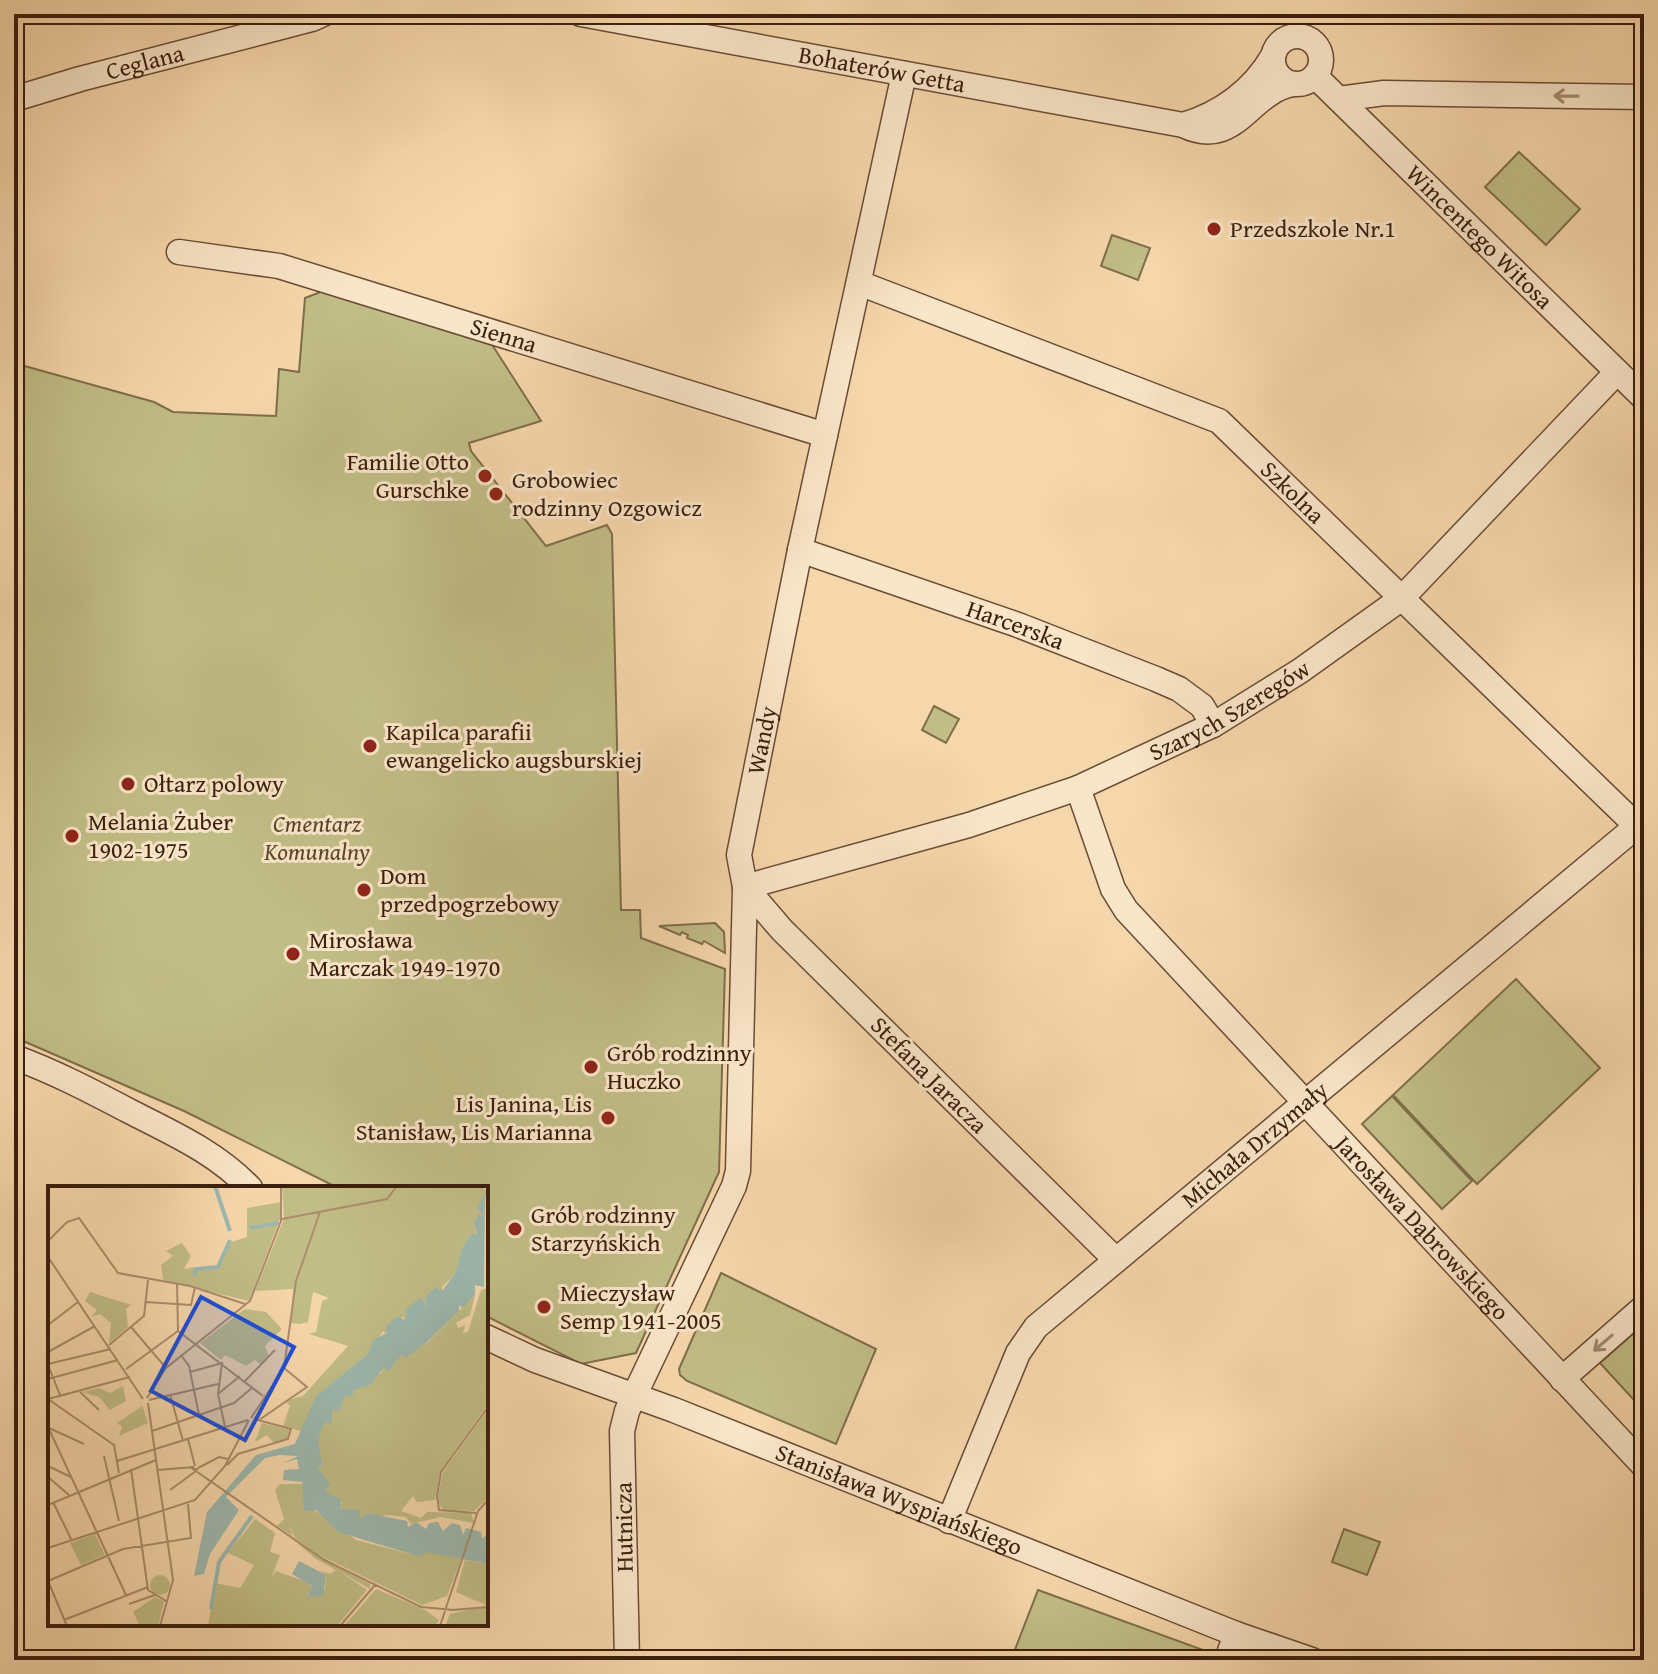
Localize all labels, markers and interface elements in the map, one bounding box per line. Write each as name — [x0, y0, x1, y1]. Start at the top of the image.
street label: Ceglana — [102, 35, 188, 89]
street label: Bohaterów Getta — [796, 36, 969, 102]
one-way arrow — [1553, 88, 1580, 104]
street label: Wincentego Witosa — [1398, 156, 1562, 317]
place label: Przedszkole Nr.1 — [1230, 211, 1396, 246]
marker: Przedszkole Nr.1 — [1205, 220, 1223, 238]
street label: Sienna — [466, 308, 542, 362]
place label: Familie Otto Gurschke — [347, 444, 469, 507]
street label: Szkolna — [1253, 452, 1333, 532]
place label: Grobowiec rodzinny Ozgowicz — [512, 462, 702, 525]
marker: Familie Otto Gurschke — [476, 467, 494, 485]
marker: Grobowiec rodzinny Ozgowicz — [487, 485, 505, 503]
street label: Harcerska — [962, 591, 1070, 659]
street label: Szarych Szeregów — [1143, 651, 1317, 769]
street label: Wandy — [738, 703, 785, 777]
place label: Kapilca parafii ewangelicko augsburskiej — [386, 714, 642, 777]
marker: Kapilca parafii ewangelicko augsburskiej — [361, 737, 379, 755]
place label: Ołtarz polowy — [144, 766, 284, 801]
marker: Ołtarz polowy — [119, 775, 137, 793]
place label: Melania Żuber 1902-1975 — [88, 804, 233, 867]
park label: Cmentarz Komunalny — [263, 806, 370, 869]
marker: Melania Żuber 1902-1975 — [63, 827, 81, 845]
place label: Dom przedpogrzebowy — [380, 858, 560, 921]
marker: Dom przedpogrzebowy — [355, 881, 373, 899]
place label: Mirosława Marczak 1949-1970 — [309, 922, 500, 985]
marker: Mirosława Marczak 1949-1970 — [284, 945, 302, 963]
street label: Stefana Jaracza — [863, 1008, 996, 1142]
place label: Grób rodzinny Huczko — [607, 1035, 752, 1098]
marker: Grób rodzinny Huczko — [582, 1058, 600, 1076]
street label: Michała Drzymały — [1173, 1073, 1336, 1216]
place label: Lis Janina, Lis Stanisław, Lis Marianna — [356, 1086, 593, 1149]
marker: Lis Janina, Lis Stanisław, Lis Marianna — [599, 1109, 617, 1127]
street label: Jarosława Dąbrowskiego — [1325, 1125, 1518, 1328]
inset map — [48, 1186, 488, 1626]
place label: Grób rodzinny Starzyńskich — [531, 1197, 676, 1260]
marker: Grób rodzinny Starzyńskich — [506, 1220, 524, 1238]
place label: Mieczysław Semp 1941-2005 — [560, 1275, 722, 1338]
marker: Mieczysław Semp 1941-2005 — [535, 1298, 553, 1316]
one-way arrow — [1594, 1334, 1614, 1352]
street label: Stanisława Wyspiańskiego — [770, 1434, 1028, 1564]
street label: Hutnicza — [605, 1481, 642, 1572]

